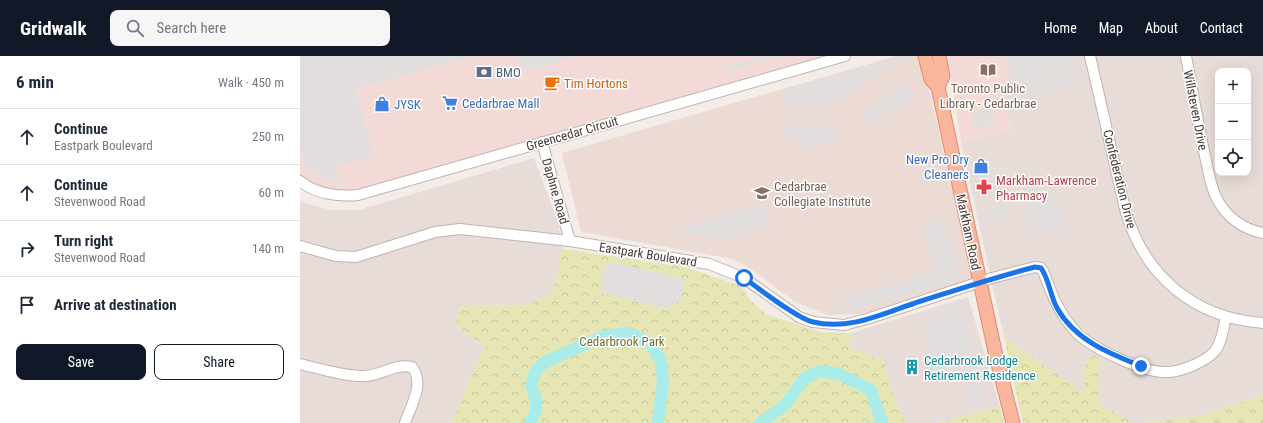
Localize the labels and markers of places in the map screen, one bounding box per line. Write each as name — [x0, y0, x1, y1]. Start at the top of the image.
library icon: Toronto Public Library - Cedarbrae — [979, 61, 997, 79]
bank icon: BMO — [475, 63, 493, 81]
place label: BMO — [496, 65, 521, 80]
cafe icon: Tim Hortons — [543, 74, 561, 92]
place label: Tim Hortons — [564, 76, 628, 91]
place label: Toronto Public Library - Cedarbrae — [940, 81, 1036, 111]
supermarket icon: Cedarbrae Mall — [441, 94, 459, 112]
shop icon: JYSK — [373, 95, 391, 113]
place label: Cedarbrae Mall — [462, 96, 540, 111]
place label: JYSK — [394, 97, 422, 112]
place label: New Pro Dry Cleaners — [906, 152, 970, 182]
shop icon: New Pro Dry Cleaners — [972, 157, 990, 175]
place label: Markham-Lawrence Pharmacy — [996, 173, 1097, 203]
pharmacy icon: Markham-Lawrence Pharmacy — [975, 178, 993, 196]
place label: Cedarbrae Collegiate Institute — [774, 179, 871, 209]
school or university icon: Cedarbrae Collegiate Institute — [753, 184, 771, 202]
place label: Cedarbrook Lodge Retirement Residence — [924, 353, 1036, 383]
building icon: Cedarbrook Lodge Retirement Residence — [903, 358, 921, 376]

